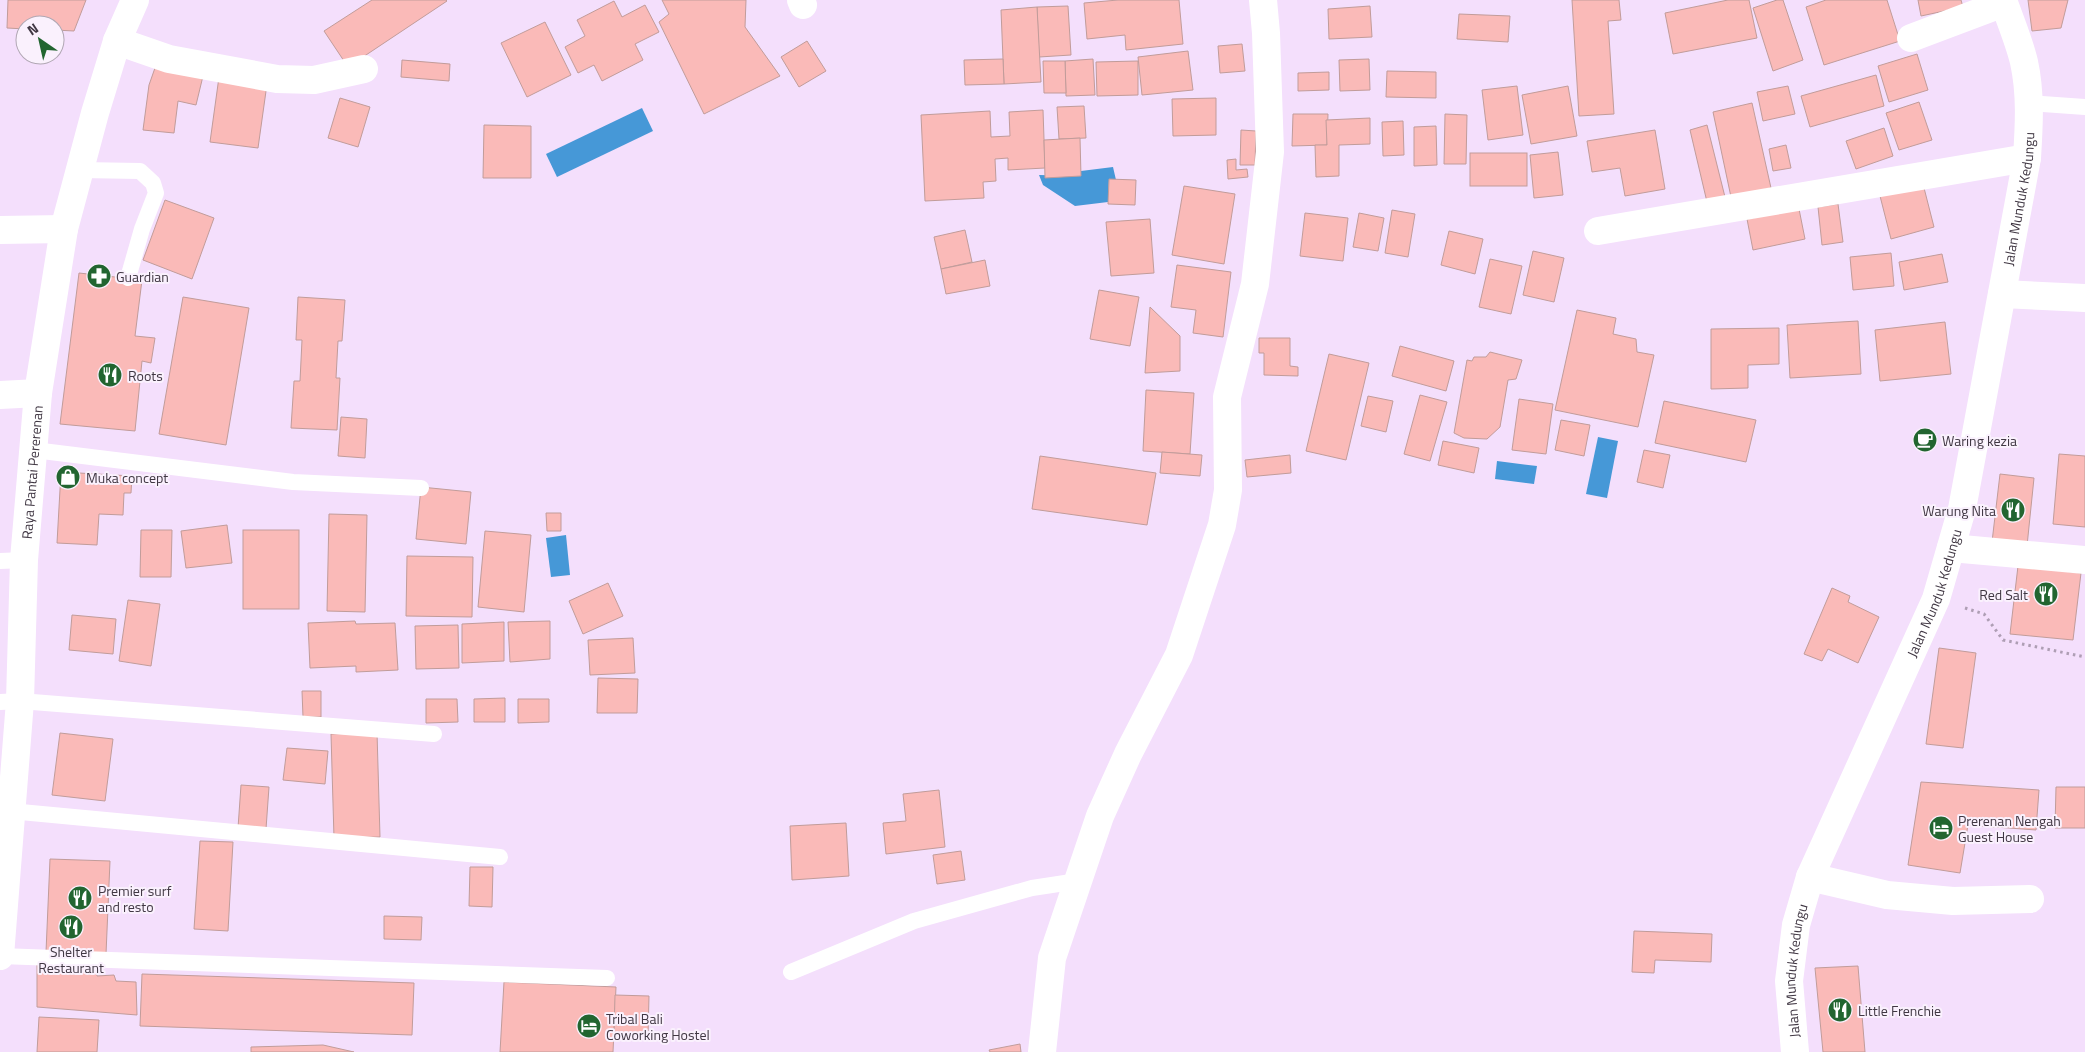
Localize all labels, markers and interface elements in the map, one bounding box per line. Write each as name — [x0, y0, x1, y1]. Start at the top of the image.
north arrow — [15, 15, 65, 65]
text: N — [23, 17, 42, 40]
street label: Jalan Munduk Kedungu — [1997, 132, 2039, 267]
pharmacy icon: Guardian — [86, 263, 112, 289]
place label: Guardian — [116, 266, 169, 287]
restaurant icon: Roots — [97, 362, 123, 388]
place label: Roots — [128, 365, 163, 386]
street label: Raya Pantai Pererenan — [15, 404, 47, 540]
cafe icon: Waring kezia — [1912, 427, 1938, 453]
place label: Waring kezia — [1942, 430, 2017, 451]
shop icon: Muka concept — [55, 464, 81, 490]
place label: Muka concept — [86, 467, 168, 488]
restaurant icon: Warung Nita — [2000, 497, 2026, 523]
place label: Warung Nita — [1922, 500, 1996, 521]
street label: Jalan Munduk Kedungu — [1901, 526, 1966, 660]
restaurant icon: Red Salt — [2033, 581, 2059, 607]
place label: Red Salt — [1979, 584, 2028, 605]
place label: Prerenan Nengah Guest House — [1958, 810, 2061, 847]
hotel icon: Prerenan Nengah Guest House — [1928, 815, 1954, 841]
place label: Premier surf and resto — [98, 880, 172, 917]
restaurant icon: Premier surf and resto — [67, 885, 93, 911]
street label: Jalan Munduk Kedungu — [1778, 901, 1812, 1039]
restaurant icon: Shelter Restaurant — [58, 914, 84, 940]
place label: Shelter Restaurant — [38, 941, 104, 978]
restaurant icon: Little Frenchie — [1827, 997, 1853, 1023]
place label: Little Frenchie — [1858, 1000, 1941, 1021]
place label: Tribal Bali Coworking Hostel — [606, 1008, 710, 1045]
hotel icon: Tribal Bali Coworking Hostel — [576, 1013, 602, 1039]

